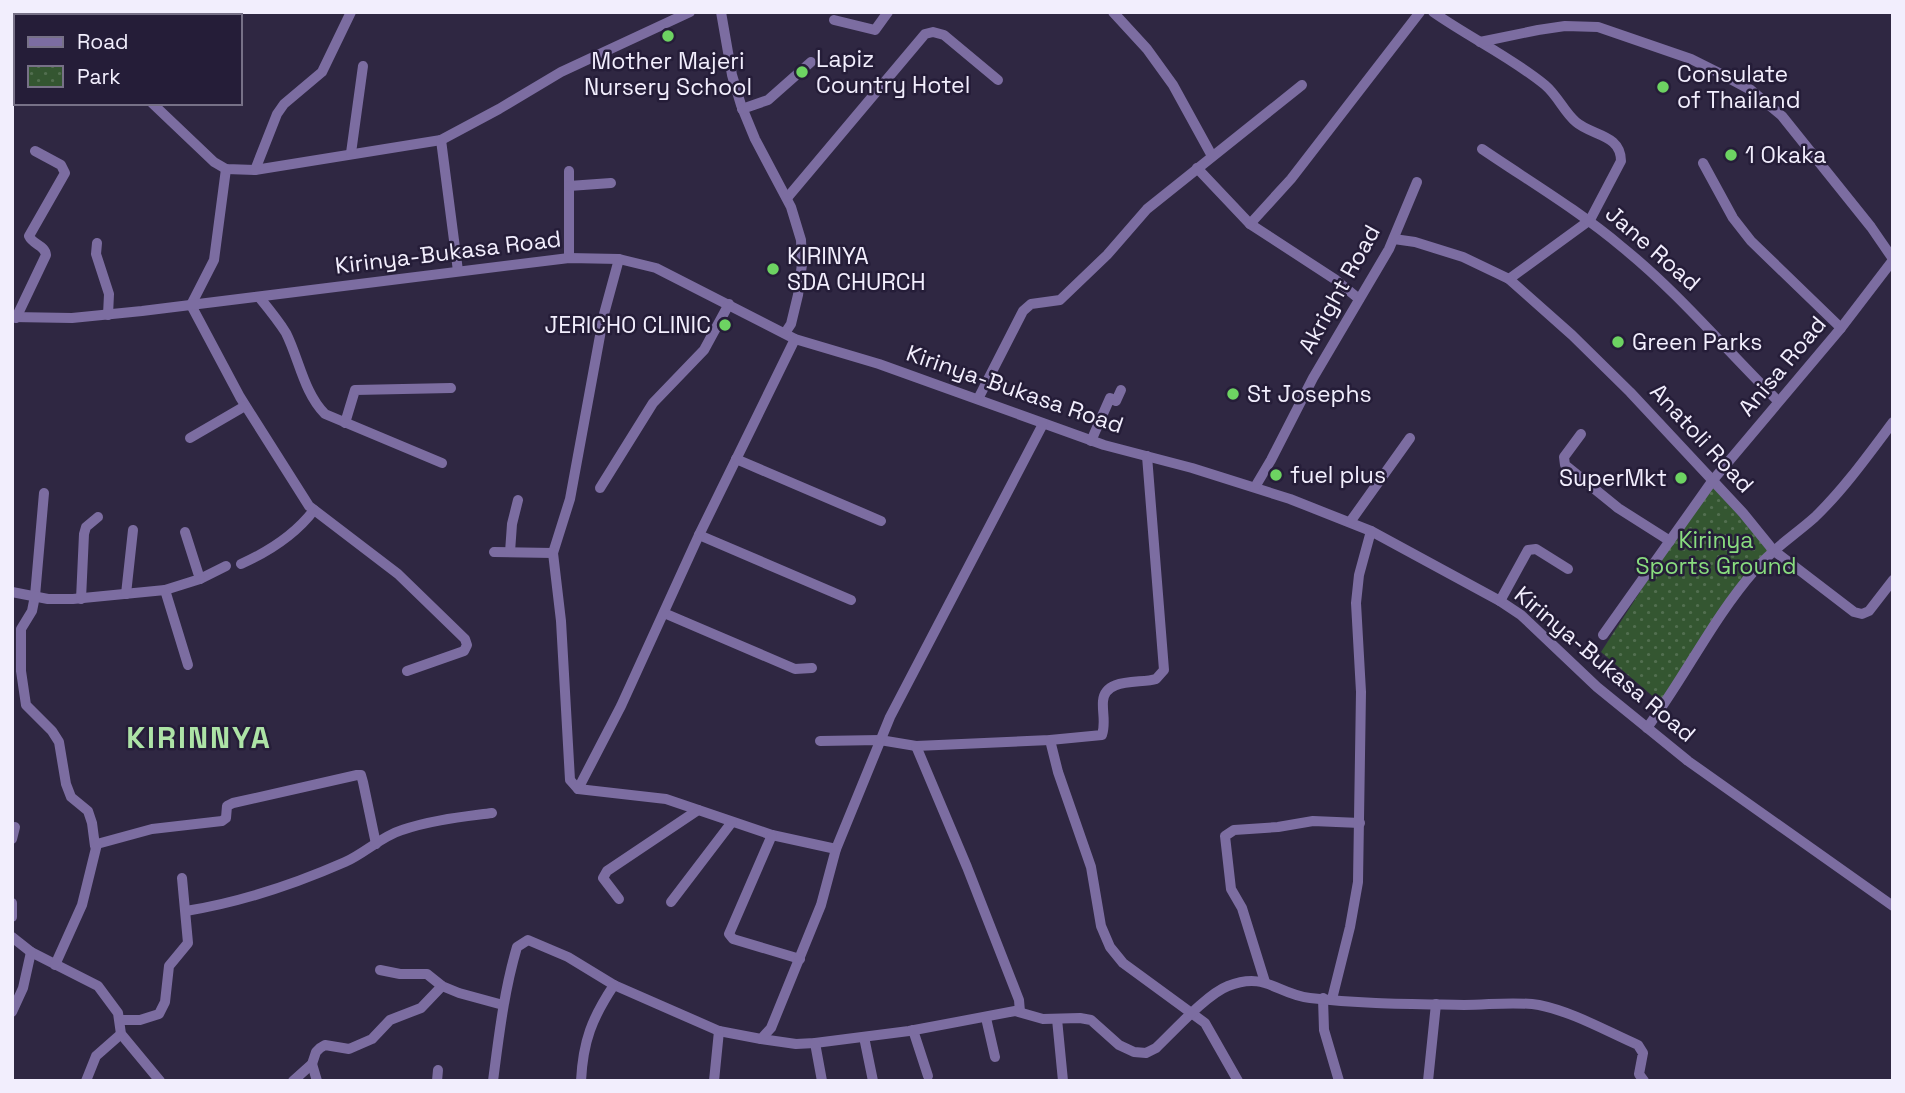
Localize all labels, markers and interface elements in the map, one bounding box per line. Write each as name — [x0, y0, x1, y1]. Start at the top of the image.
legend — [14, 14, 242, 105]
text: Road — [77, 28, 129, 55]
marker: Mother Majeri Nursery School — [660, 28, 676, 44]
place label: Lapiz Country Hotel — [816, 44, 970, 100]
place label: Mother Majeri Nursery School — [584, 46, 752, 102]
place label: Consulate of Thailand — [1677, 59, 1801, 115]
text: Park — [77, 63, 121, 90]
marker: Lapiz Country Hotel — [794, 64, 810, 80]
marker: Consulate of Thailand — [1655, 79, 1671, 95]
place label: 1 Okaka — [1745, 140, 1827, 170]
marker: 1 Okaka — [1723, 147, 1739, 163]
street label: Jane Road — [1599, 198, 1707, 298]
street label: Akright Road — [1291, 219, 1387, 359]
street label: Kirinya-Bukasa Road — [333, 223, 563, 281]
place label: KIRINYA SDA CHURCH — [787, 241, 926, 297]
marker: KIRINYA SDA CHURCH — [765, 261, 781, 277]
place label: JERICHO CLINIC — [545, 310, 711, 340]
street label: Anisa Road — [1731, 310, 1833, 422]
marker: JERICHO CLINIC — [717, 317, 733, 333]
place label: Green Parks — [1632, 327, 1762, 357]
marker: Green Parks — [1610, 334, 1626, 350]
street label: Kirinya-Bukasa Road — [903, 338, 1127, 440]
street label: Anatoli Road — [1644, 377, 1760, 499]
place label: St Josephs — [1247, 379, 1372, 409]
marker: St Josephs — [1225, 386, 1241, 402]
place label: fuel plus — [1290, 460, 1386, 490]
place label: SuperMkt — [1559, 463, 1667, 493]
marker: fuel plus — [1268, 467, 1284, 483]
marker: SuperMkt — [1673, 470, 1689, 486]
park label: Kirinya Sports Ground — [1635, 525, 1797, 581]
street label: Kirinya-Bukasa Road — [1508, 579, 1702, 749]
district label: KIRINNYA — [126, 718, 272, 757]

